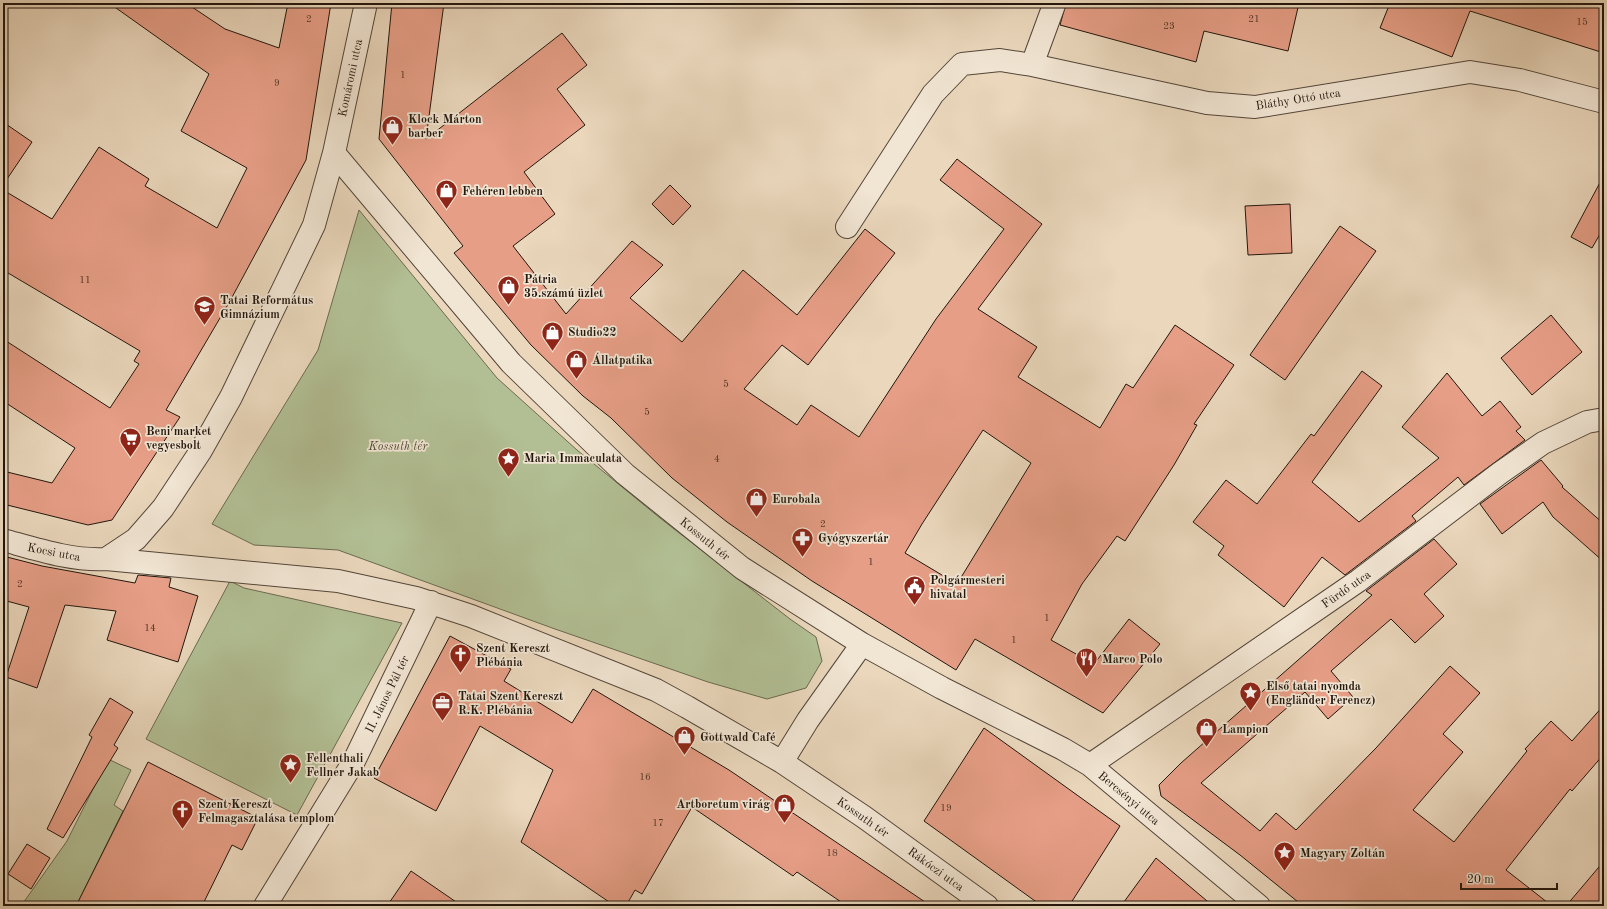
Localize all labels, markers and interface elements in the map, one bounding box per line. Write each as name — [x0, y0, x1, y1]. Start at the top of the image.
house number: 2 — [306, 14, 312, 24]
house number: 21 — [1248, 14, 1260, 24]
house number: 15 — [1576, 17, 1588, 27]
house number: 23 — [1163, 21, 1175, 31]
street label: Komáromi utca — [337, 38, 365, 118]
house number: 1 — [400, 70, 406, 80]
house number: 9 — [274, 78, 280, 88]
street label: Bláthy Ottó utca — [1255, 87, 1342, 113]
shop icon: Klock Márton barber — [380, 113, 406, 146]
place label: Klock Márton barber — [408, 114, 482, 140]
shop icon: Fehéren lebben — [434, 178, 460, 211]
place label: Fehéren lebben — [462, 186, 543, 198]
shop icon: Pátria 35.számú üzlet — [495, 273, 521, 306]
place label: Pátria 35.számú üzlet — [524, 274, 604, 300]
house number: 11 — [79, 275, 91, 285]
school or university icon: Tatai Református Gimnázium — [191, 294, 217, 327]
place label: Tatai Református Gimnázium — [220, 295, 313, 321]
shop icon: Studio22 — [539, 319, 565, 352]
place label: Studio22 — [568, 327, 616, 339]
shop icon: Állatpatika — [563, 347, 589, 380]
place label: Állatpatika — [592, 352, 652, 367]
house number: 5 — [723, 379, 729, 389]
house number: 5 — [644, 407, 650, 417]
supermarket icon: Beni market vegyesbolt — [117, 425, 143, 458]
place label: Beni market vegyesbolt — [146, 426, 212, 452]
park label: Kossuth tér — [368, 441, 428, 453]
place icon: Maria Immaculata — [496, 445, 522, 478]
place label: Maria Immaculata — [524, 453, 622, 465]
house number: 4 — [714, 454, 720, 464]
shop icon: Eurobala — [744, 486, 770, 519]
place label: Eurobala — [772, 494, 820, 506]
street label: Kossuth tér — [677, 516, 732, 564]
house number: 2 — [820, 519, 826, 529]
pharmacy icon: Gyógyszertár — [790, 525, 816, 558]
place label: Gyógyszertár — [818, 533, 889, 545]
street label: Kocsi utca — [26, 542, 81, 564]
house number: 1 — [868, 557, 874, 567]
street label: Fürdő utca — [1320, 569, 1373, 611]
public building icon: Polgármesteri hivatal — [901, 574, 927, 607]
place label: Polgármesteri hivatal — [930, 575, 1005, 601]
house number: 2 — [17, 579, 23, 589]
house number: 1 — [1044, 613, 1050, 623]
house number: 14 — [144, 623, 156, 633]
house number: 1 — [1011, 635, 1017, 645]
church icon: Szent Kereszt Plébánia — [448, 642, 474, 675]
place label: Szent Kereszt Plébánia — [476, 643, 550, 669]
restaurant icon: Marco Polo — [1074, 646, 1100, 679]
street label: II. János Pál tér — [364, 654, 412, 735]
place label: Marco Polo — [1102, 654, 1163, 666]
place icon: Első tatai nyomda (Engländer Ferencz) — [1237, 680, 1263, 713]
place label: Első tatai nyomda (Engländer Ferencz) — [1266, 681, 1376, 707]
office icon: Tatai Szent Kereszt R.K. Plébánia — [430, 690, 456, 723]
place label: Tatai Szent Kereszt R.K. Plébánia — [458, 691, 564, 717]
shop icon: Lampion — [1194, 716, 1220, 749]
shop icon: Gottwald Café — [671, 724, 697, 757]
place label: Lampion — [1222, 724, 1269, 736]
place label: Gottwald Café — [700, 732, 776, 744]
place icon: Fellenthali Fellner Jakab — [277, 752, 303, 785]
place label: Fellenthali Fellner Jakab — [306, 753, 379, 779]
street label: Bercsényi utca — [1095, 770, 1161, 828]
house number: 16 — [639, 772, 651, 782]
shop icon: Artboretum virág — [772, 791, 798, 824]
street label: Kossuth tér — [834, 796, 891, 840]
church icon: Szent Kereszt Felmagasztalása templom — [169, 798, 195, 831]
place label: Szent Kereszt Felmagasztalása templom — [198, 799, 335, 825]
place label: Artboretum virág — [676, 799, 770, 811]
house number: 19 — [940, 803, 952, 813]
house number: 17 — [652, 818, 664, 828]
place icon: Magyary Zoltán — [1272, 840, 1298, 873]
street label: Rákóczi utca — [905, 846, 966, 894]
house number: 18 — [826, 848, 838, 858]
place label: Magyary Zoltán — [1300, 848, 1385, 860]
scale bar — [1461, 865, 1557, 891]
text: 20 m — [1467, 874, 1494, 886]

